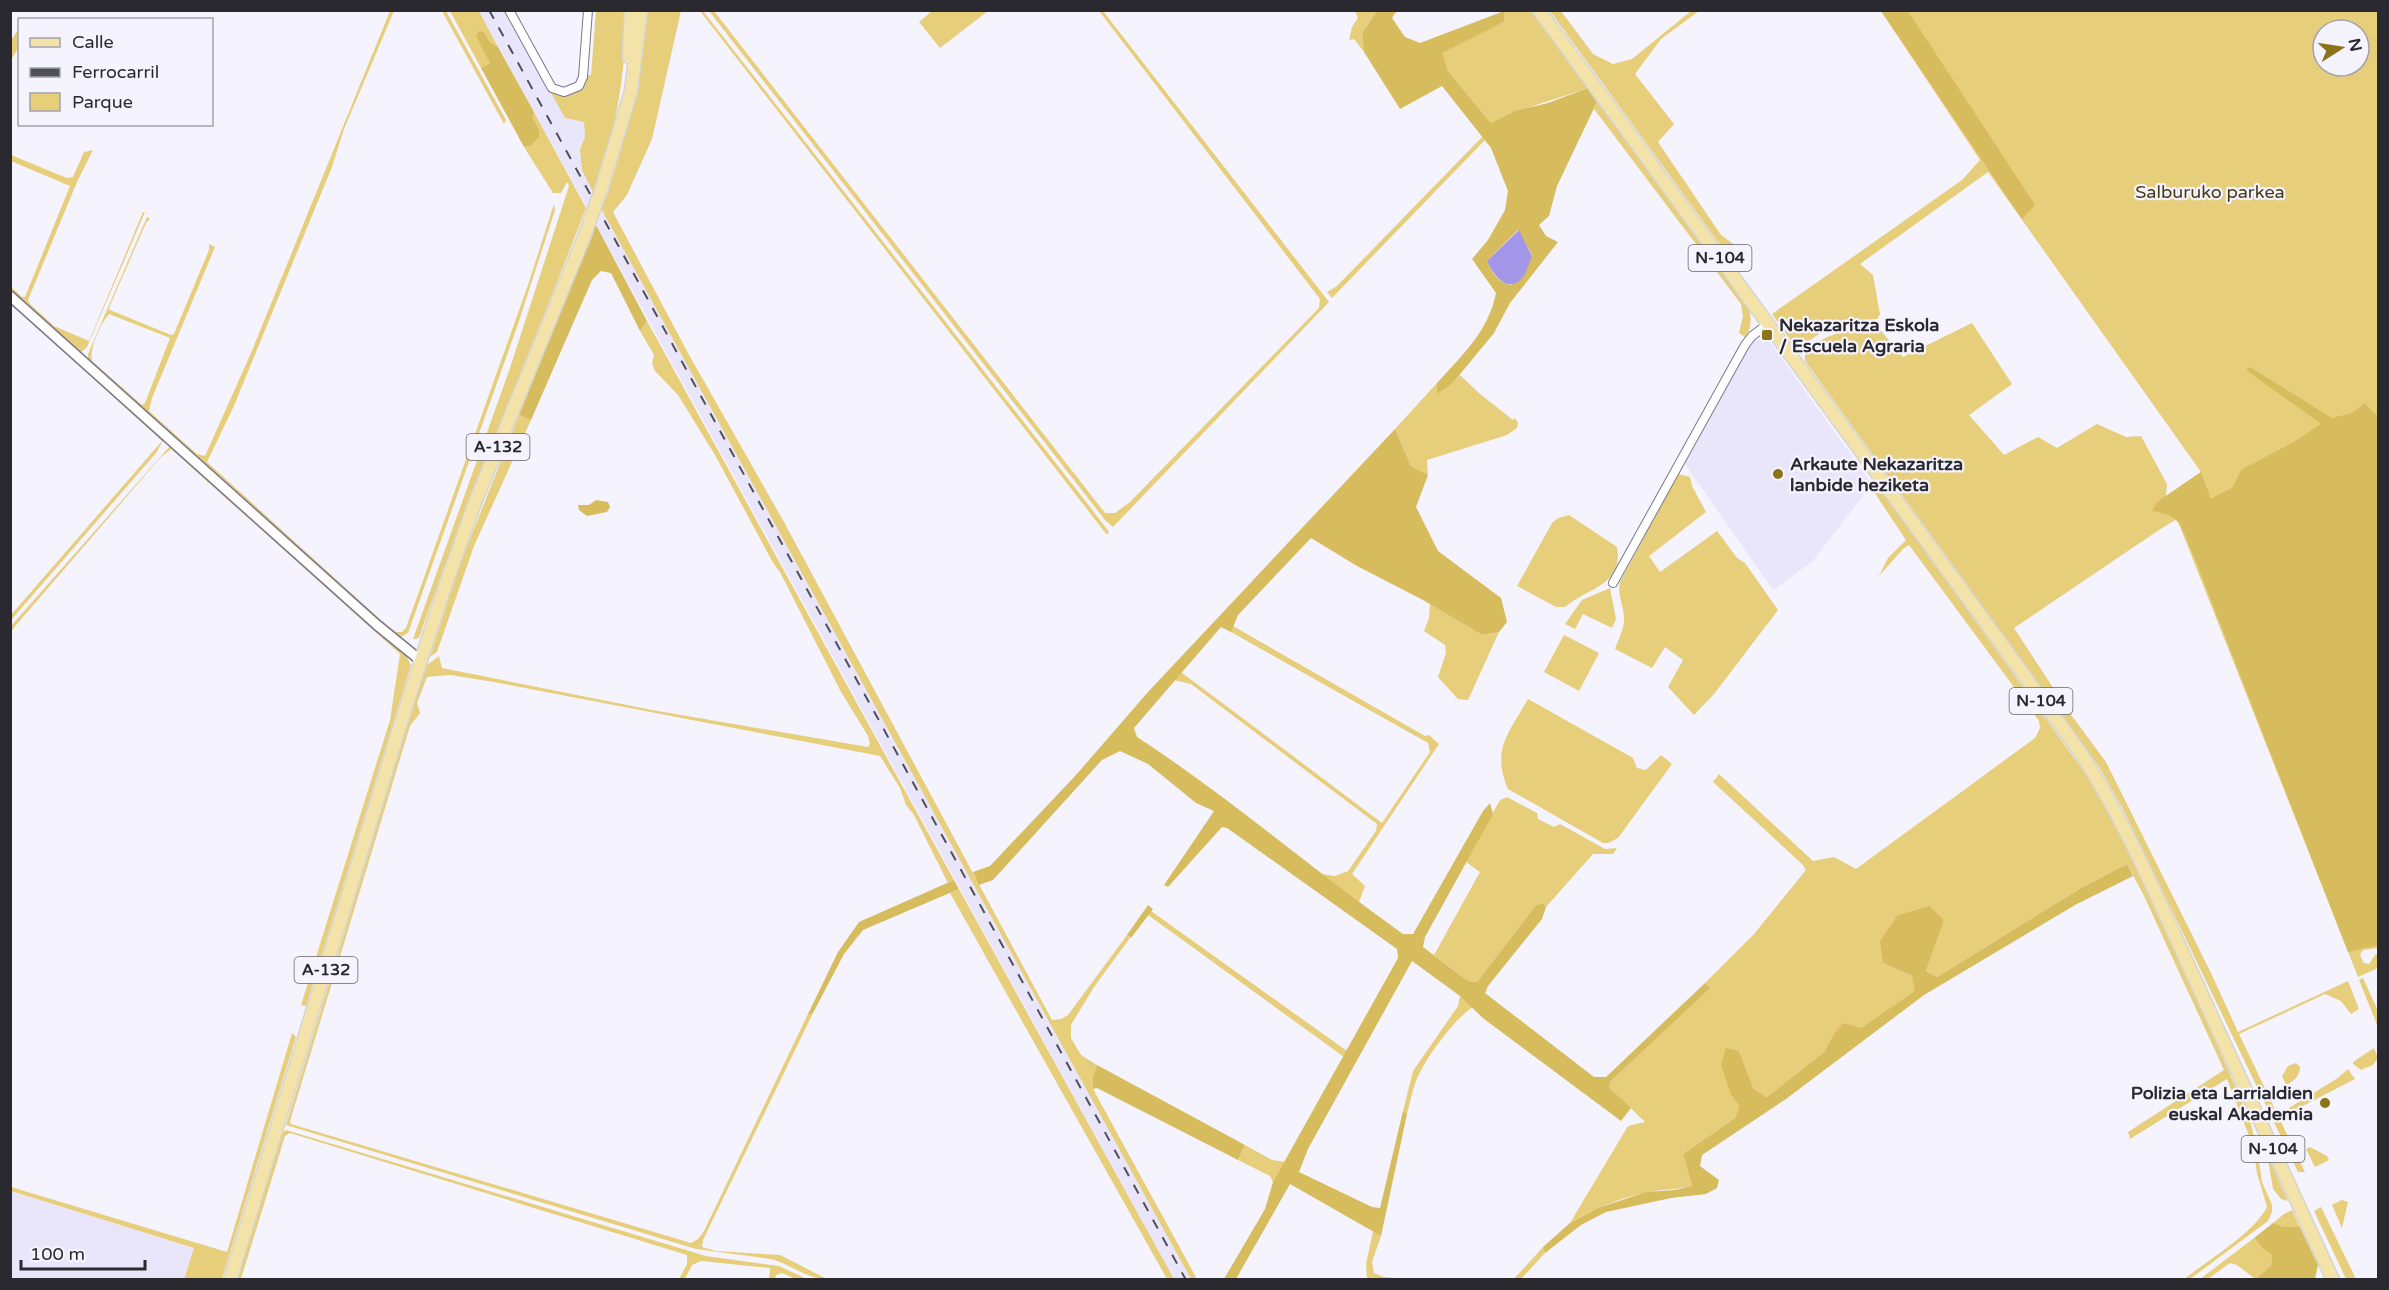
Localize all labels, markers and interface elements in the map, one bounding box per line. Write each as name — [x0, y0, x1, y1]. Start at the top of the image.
legend — [18, 18, 213, 126]
north arrow — [2311, 18, 2371, 78]
text: Calle — [72, 31, 114, 53]
text: N — [2344, 37, 2366, 53]
text: Ferrocarril — [72, 61, 159, 83]
text: Parque — [72, 91, 133, 113]
park label: Salburuko parkea — [2135, 181, 2285, 203]
road number: N-104 — [1688, 245, 1752, 271]
place label: Nekazaritza Eskola / Escuela Agraria — [1779, 314, 1939, 357]
marker: Nekazaritza Eskola / Escuela Agraria — [1760, 328, 1774, 342]
road number: A-132 — [466, 434, 530, 460]
place label: Arkaute Nekazaritza lanbide heziketa — [1790, 453, 1963, 496]
marker: Arkaute Nekazaritza lanbide heziketa — [1771, 467, 1785, 481]
road number: N-104 — [2010, 688, 2072, 714]
road number: A-132 — [294, 957, 358, 983]
place label: Polizia eta Larrialdien euskal Akademia — [2131, 1082, 2313, 1125]
marker: Polizia eta Larrialdien euskal Akademia — [2318, 1096, 2332, 1110]
road number: N-104 — [2242, 1136, 2304, 1162]
scale bar — [21, 1233, 146, 1271]
text: 100 m — [30, 1243, 85, 1265]

